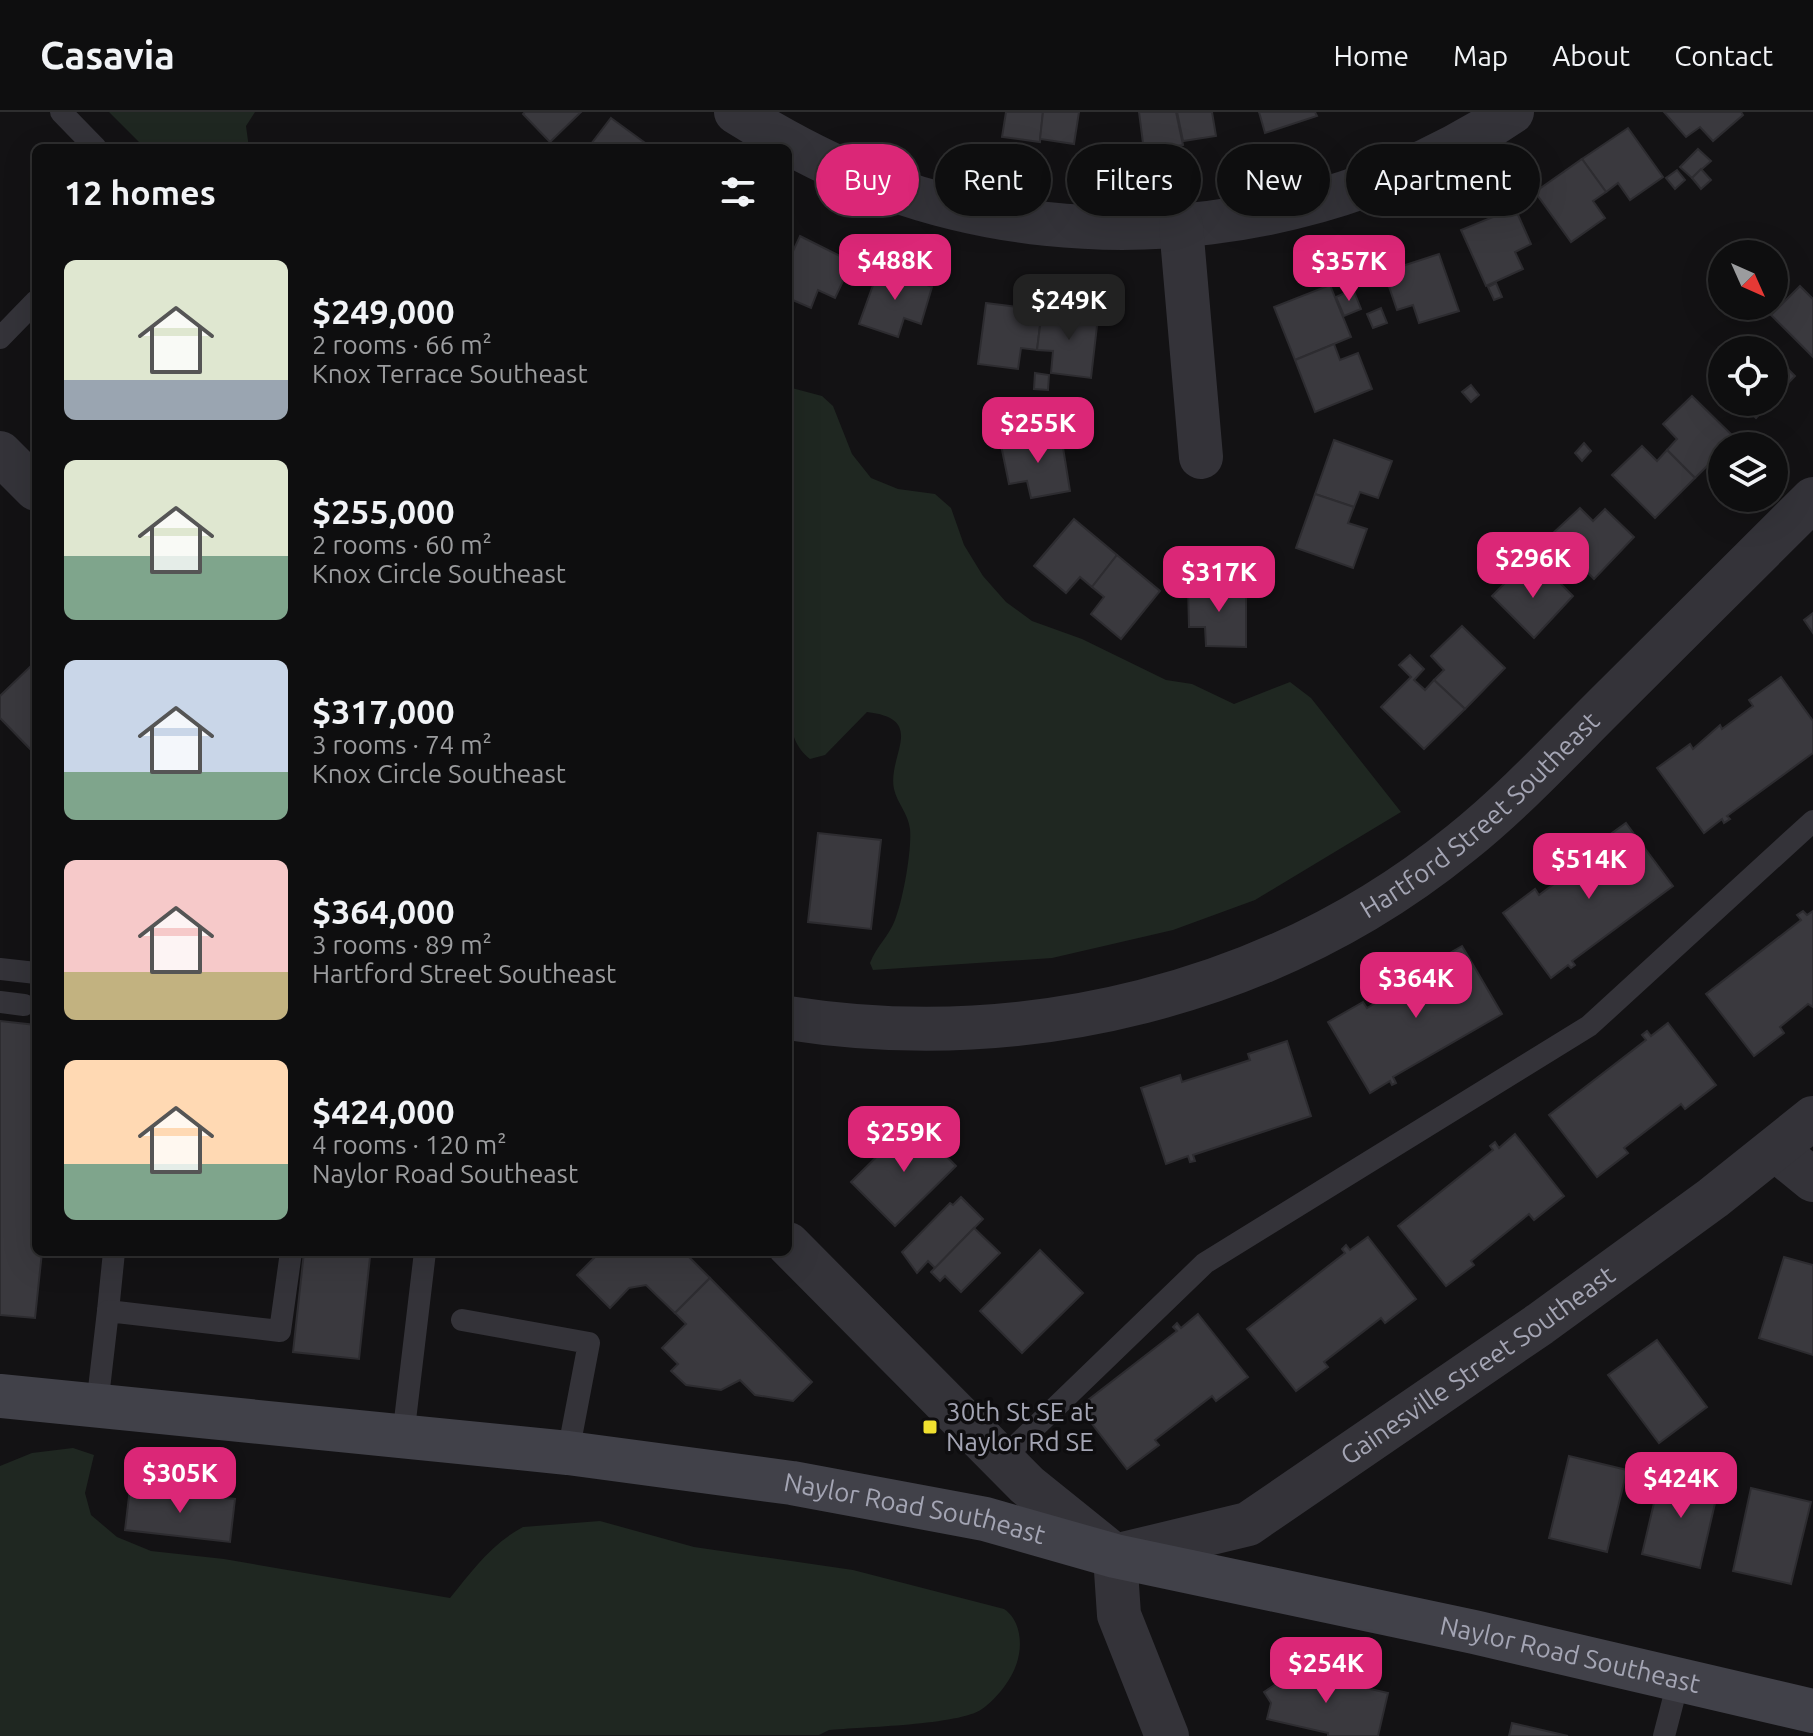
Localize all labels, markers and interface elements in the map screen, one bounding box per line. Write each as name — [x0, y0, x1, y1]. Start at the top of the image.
text: Casavia — [40, 34, 175, 76]
text: Home — [1334, 40, 1409, 71]
text: Map — [1453, 40, 1508, 71]
text: About — [1552, 40, 1630, 71]
text: Contact — [1674, 40, 1773, 71]
chip: Buy — [816, 144, 919, 216]
chip: Rent — [935, 144, 1051, 216]
chip: Filters — [1067, 144, 1201, 216]
chip: New — [1217, 144, 1330, 216]
chip: Apartment — [1346, 144, 1540, 216]
icon: filters — [716, 170, 760, 214]
text: 12 homes — [64, 173, 216, 211]
pin: $488K — [839, 234, 951, 302]
pin: $357K — [1293, 235, 1405, 303]
north arrow — [1708, 240, 1788, 320]
map controls — [1708, 240, 1788, 512]
text: $488K — [857, 245, 933, 274]
text: $357K — [1311, 246, 1387, 275]
pin: $249K — [1013, 274, 1125, 342]
text: $249K — [1031, 285, 1107, 314]
icon: home — [128, 292, 224, 388]
text: $249,000 — [312, 292, 455, 330]
text: 2 rooms · 66 m² — [312, 330, 492, 359]
button: locate — [1708, 336, 1788, 416]
text: Knox Terrace Southeast — [312, 359, 588, 388]
pin: $255K — [982, 397, 1094, 465]
text: $255K — [1000, 408, 1076, 437]
button: layers — [1708, 432, 1788, 512]
icon: home — [128, 492, 224, 588]
text: $255,000 — [312, 492, 455, 530]
text: 2 rooms · 60 m² — [312, 530, 492, 559]
pin: $296K — [1477, 532, 1589, 600]
text: $296K — [1495, 543, 1571, 572]
pin: $317K — [1163, 546, 1275, 614]
text: $317K — [1181, 557, 1257, 586]
text: Knox Circle Southeast — [312, 559, 566, 588]
icon: home — [128, 692, 224, 788]
text: $317,000 — [312, 692, 455, 730]
street label: Hartford Street Southeast — [1355, 706, 1605, 923]
text: 3 rooms · 74 m² — [312, 730, 492, 759]
text: Knox Circle Southeast — [312, 759, 566, 788]
pin: $514K — [1533, 833, 1645, 901]
text: $514K — [1551, 844, 1627, 873]
icon: home — [128, 892, 224, 988]
text: $364,000 — [312, 892, 455, 930]
text: 3 rooms · 89 m² — [312, 930, 492, 959]
pin: $364K — [1360, 952, 1472, 1020]
text: Hartford Street Southeast — [312, 959, 616, 988]
text: $364K — [1378, 963, 1454, 992]
icon: home — [128, 1092, 224, 1188]
text: $424,000 — [312, 1092, 455, 1130]
pin: $259K — [848, 1106, 960, 1174]
text: $259K — [866, 1117, 942, 1146]
text: 4 rooms · 120 m² — [312, 1130, 507, 1159]
text: Naylor Road Southeast — [312, 1159, 578, 1188]
street label: Gainesville Street Southeast — [1335, 1260, 1620, 1470]
place label: 30th St SE at Naylor Rd SE — [946, 1397, 1094, 1456]
marker: 30th St SE at Naylor Rd SE — [921, 1418, 939, 1436]
pin: $305K — [124, 1447, 236, 1515]
pin: $424K — [1625, 1452, 1737, 1520]
text: $305K — [142, 1458, 218, 1487]
text: $424K — [1643, 1463, 1719, 1492]
street label: Naylor Road Southeast — [782, 1467, 1049, 1549]
street label: Naylor Road Southeast — [1437, 1610, 1703, 1698]
pin: $254K — [1270, 1637, 1382, 1705]
text: $254K — [1288, 1648, 1364, 1677]

